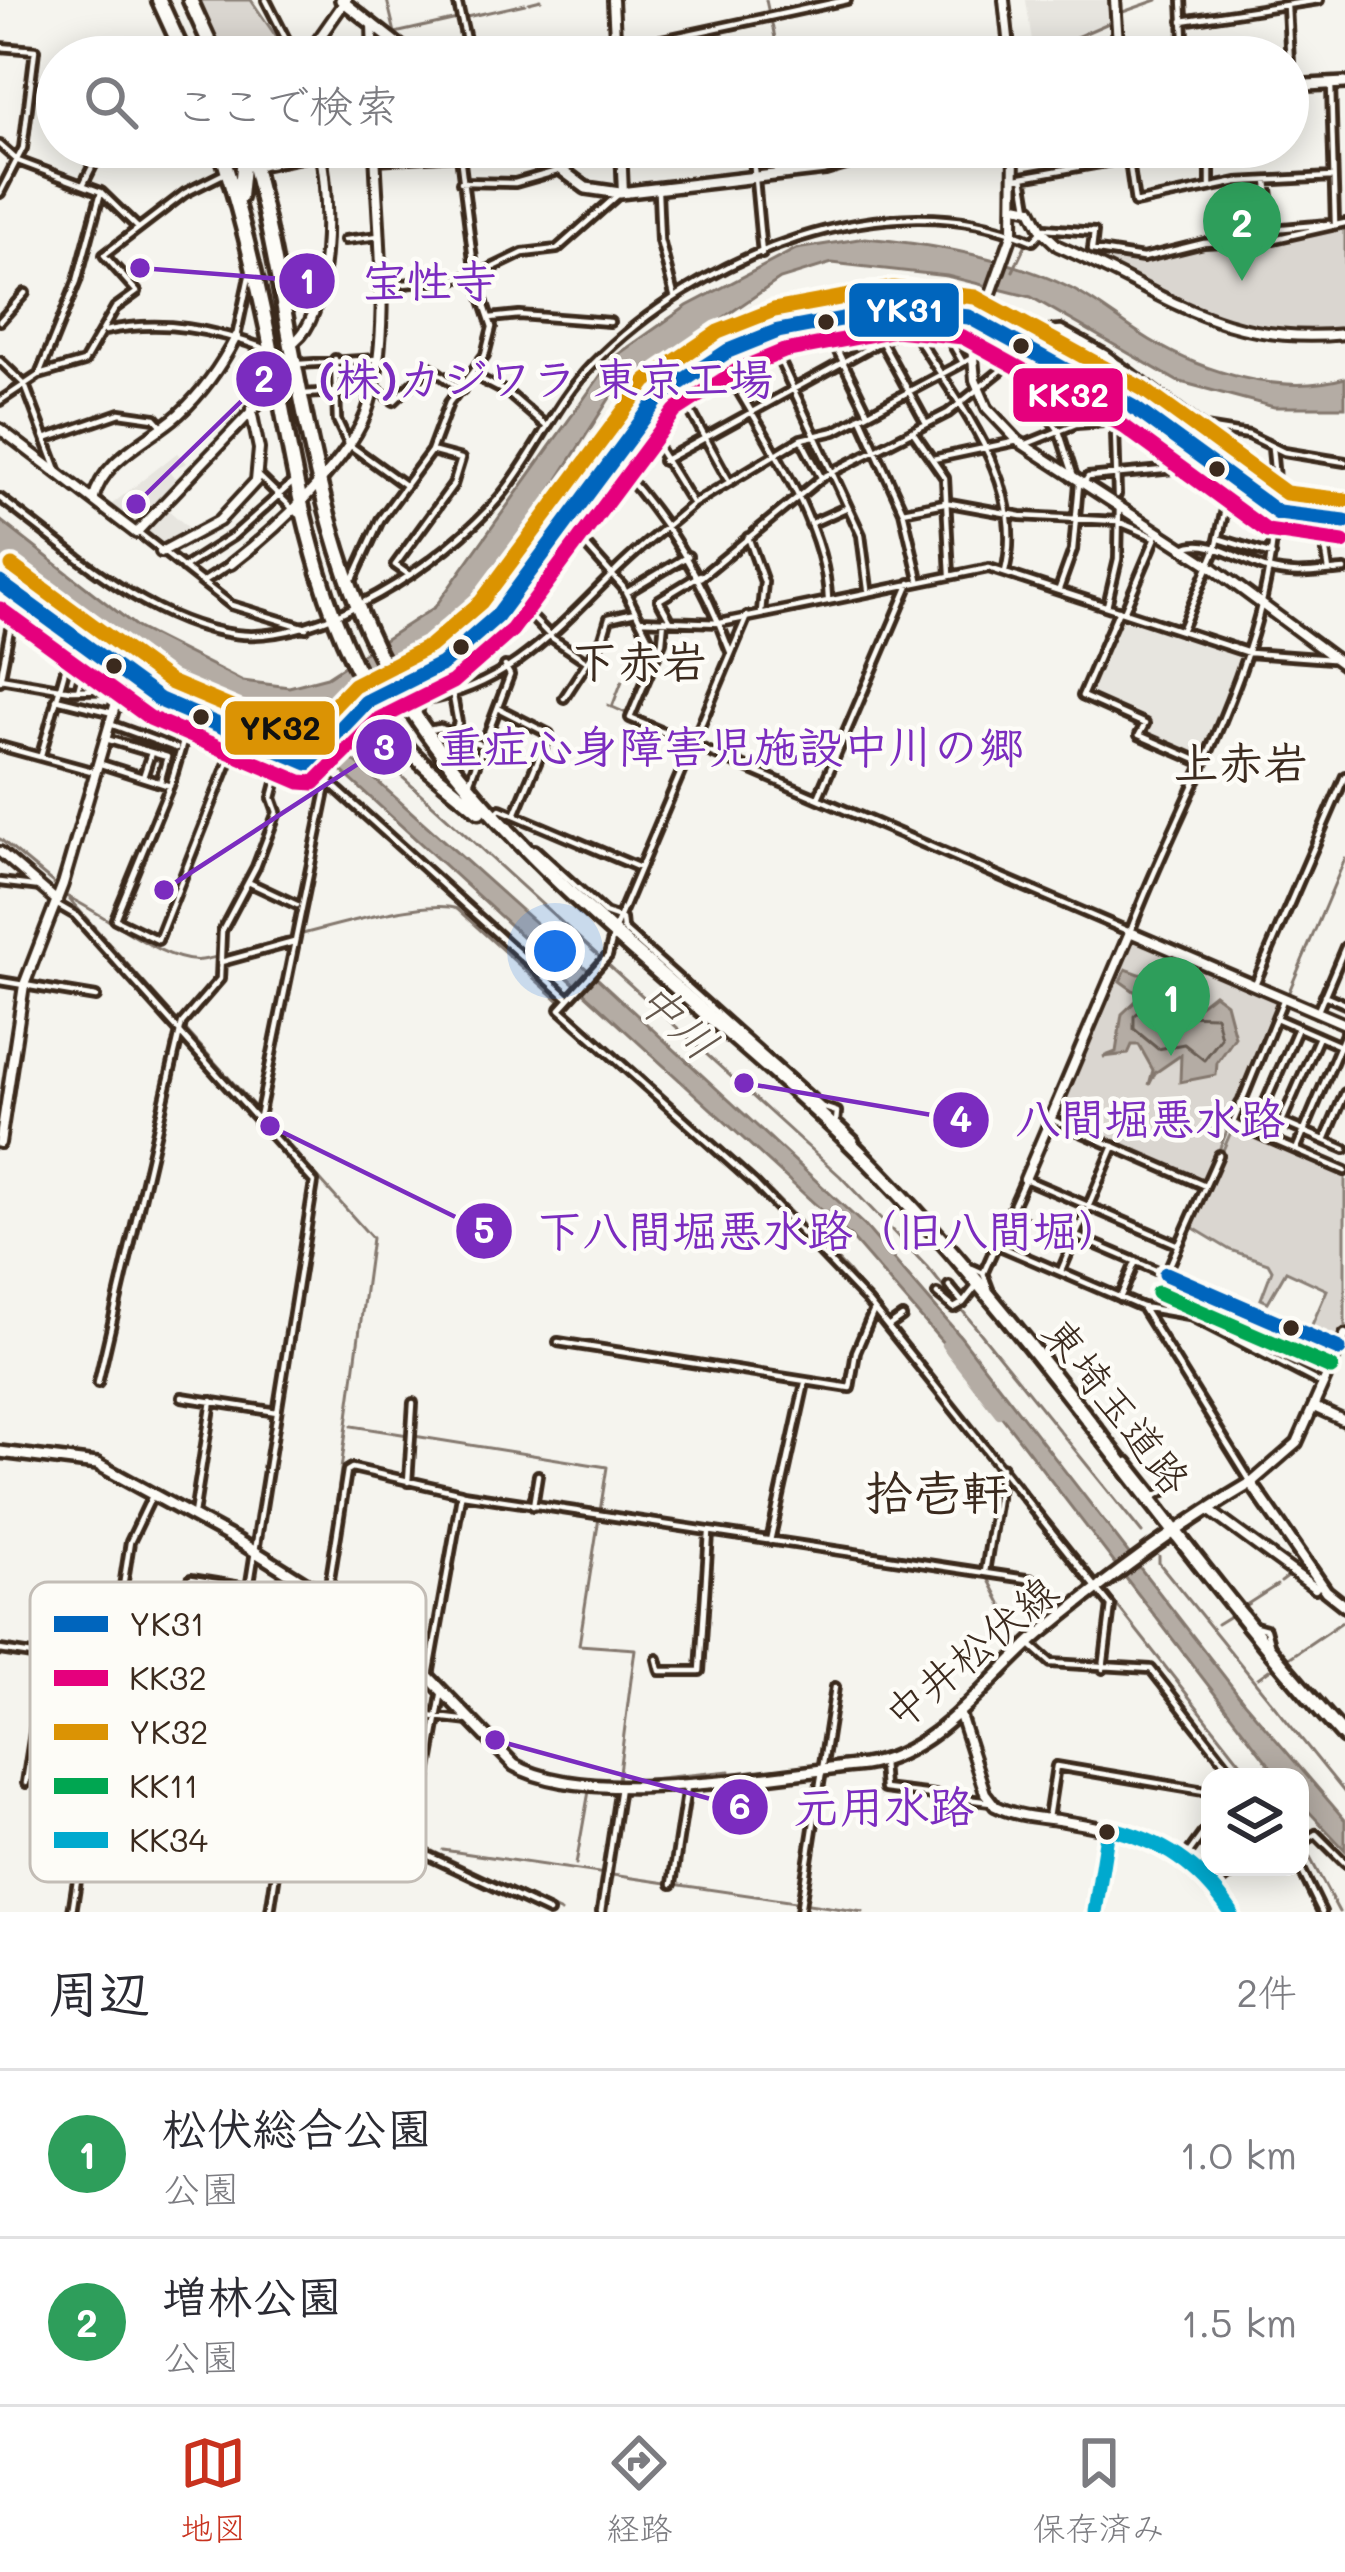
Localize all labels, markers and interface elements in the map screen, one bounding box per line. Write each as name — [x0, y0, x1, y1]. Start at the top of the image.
search box — [36, 36, 1309, 168]
icon: search — [78, 69, 144, 135]
text: ここで検索 — [174, 75, 399, 133]
pin: 2 — [1203, 182, 1281, 281]
callout: 宝性寺 — [277, 241, 520, 322]
text: 宝性寺 — [361, 250, 497, 308]
text: 1 — [299, 256, 315, 303]
line badge: YK31 — [847, 281, 961, 339]
text: YK31 — [865, 287, 943, 330]
unlabelled marker — [815, 311, 837, 333]
unlabelled marker — [1010, 335, 1032, 357]
callout: (株)カジワラ 東京工場 — [234, 339, 798, 420]
text: (株)カジワラ 東京工場 — [318, 348, 774, 406]
text: 2 — [254, 354, 274, 401]
line badge: KK32 — [1011, 366, 1125, 424]
text: KK32 — [1027, 372, 1109, 415]
unlabelled marker — [1206, 458, 1228, 480]
district label: 下赤岩 — [572, 631, 708, 689]
unlabelled marker — [450, 636, 472, 658]
unlabelled marker — [103, 655, 125, 677]
line badge: YK32 — [223, 699, 337, 757]
text: YK32 — [239, 705, 321, 748]
unlabelled marker — [190, 706, 212, 728]
callout: 重症心身障害児施設中川の郷 — [354, 707, 1047, 788]
text: 重症心身障害児施設中川の郷 — [438, 716, 1024, 774]
text: 3 — [373, 722, 395, 769]
district label: 上赤岩 — [1173, 732, 1309, 790]
your location — [525, 921, 585, 981]
pin: 1 — [1132, 957, 1210, 1056]
water label: 中川 — [626, 967, 732, 1071]
callout: 八間堀悪水路 — [931, 1079, 1309, 1160]
text: 八間堀悪水路 — [1015, 1088, 1285, 1146]
text: 4 — [950, 1094, 972, 1141]
callout: 下八間堀悪水路（旧八間堀） — [454, 1190, 1147, 1271]
text: 下八間堀悪水路（旧八間堀） — [537, 1200, 1123, 1258]
text: 5 — [473, 1205, 495, 1252]
street label: 東埼玉道路 — [1032, 1305, 1204, 1505]
unlabelled marker — [1280, 1317, 1302, 1339]
district label: 拾壱軒 — [865, 1460, 1009, 1522]
street label: 中井松伏線 — [872, 1562, 1068, 1740]
legend — [30, 1582, 426, 1882]
text: YK31 — [129, 1601, 205, 1644]
text: KK32 — [129, 1655, 207, 1698]
text: YK32 — [129, 1709, 208, 1752]
text: KK11 — [129, 1763, 199, 1806]
callout: 元用水路 — [710, 1766, 998, 1847]
map controls — [1201, 1768, 1309, 1876]
button: layers — [1201, 1768, 1309, 1876]
text: 元用水路 — [794, 1776, 974, 1834]
text: 6 — [729, 1781, 751, 1828]
text: KK34 — [129, 1817, 208, 1860]
unlabelled marker — [1096, 1821, 1118, 1843]
text: 周辺 — [48, 1958, 150, 2025]
text: 2件 — [1236, 1966, 1297, 2017]
text: 松伏総合公園 — [162, 2098, 432, 2156]
text: 1 — [78, 2128, 96, 2179]
text: 1.0 km — [1180, 2128, 1297, 2179]
text: 公園 — [162, 2162, 240, 2213]
text: 増林公園 — [162, 2266, 342, 2324]
text: 2 — [76, 2296, 98, 2347]
text: 1.5 km — [1181, 2296, 1297, 2347]
text: 公園 — [162, 2330, 240, 2381]
tab: 地図 — [180, 2430, 246, 2550]
tab: 経路 — [606, 2430, 672, 2550]
tab: 保存済み — [1033, 2430, 1165, 2550]

